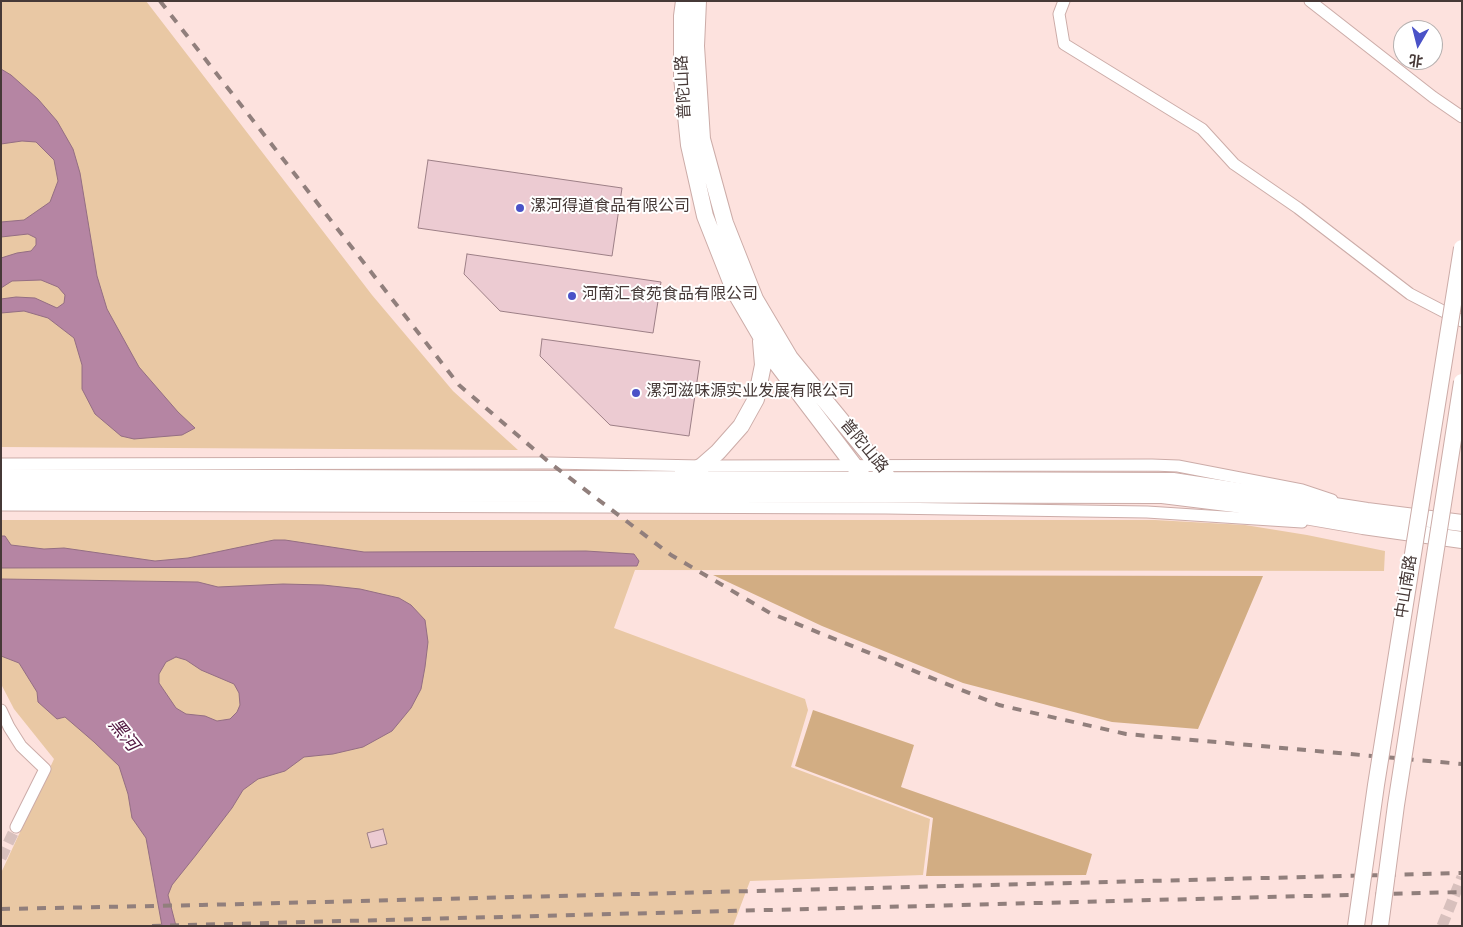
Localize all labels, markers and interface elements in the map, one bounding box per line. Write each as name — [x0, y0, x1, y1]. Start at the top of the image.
north arrow — [1393, 20, 1443, 70]
text: 北 — [1408, 50, 1424, 69]
street label: 普陀山路 — [674, 55, 696, 119]
place label: 漯河得道食品有限公司 — [530, 198, 690, 218]
marker: 漯河得道食品有限公司 — [514, 202, 526, 214]
place label: 河南汇食苑食品有限公司 — [582, 286, 758, 306]
marker: 河南汇食苑食品有限公司 — [566, 290, 578, 302]
place label: 漯河滋味源实业发展有限公司 — [646, 383, 854, 403]
marker: 漯河滋味源实业发展有限公司 — [630, 387, 642, 399]
street label: 普陀山路 — [835, 416, 891, 478]
street label: 中山南路 — [1394, 554, 1422, 620]
water label: 黑河 — [102, 715, 142, 757]

